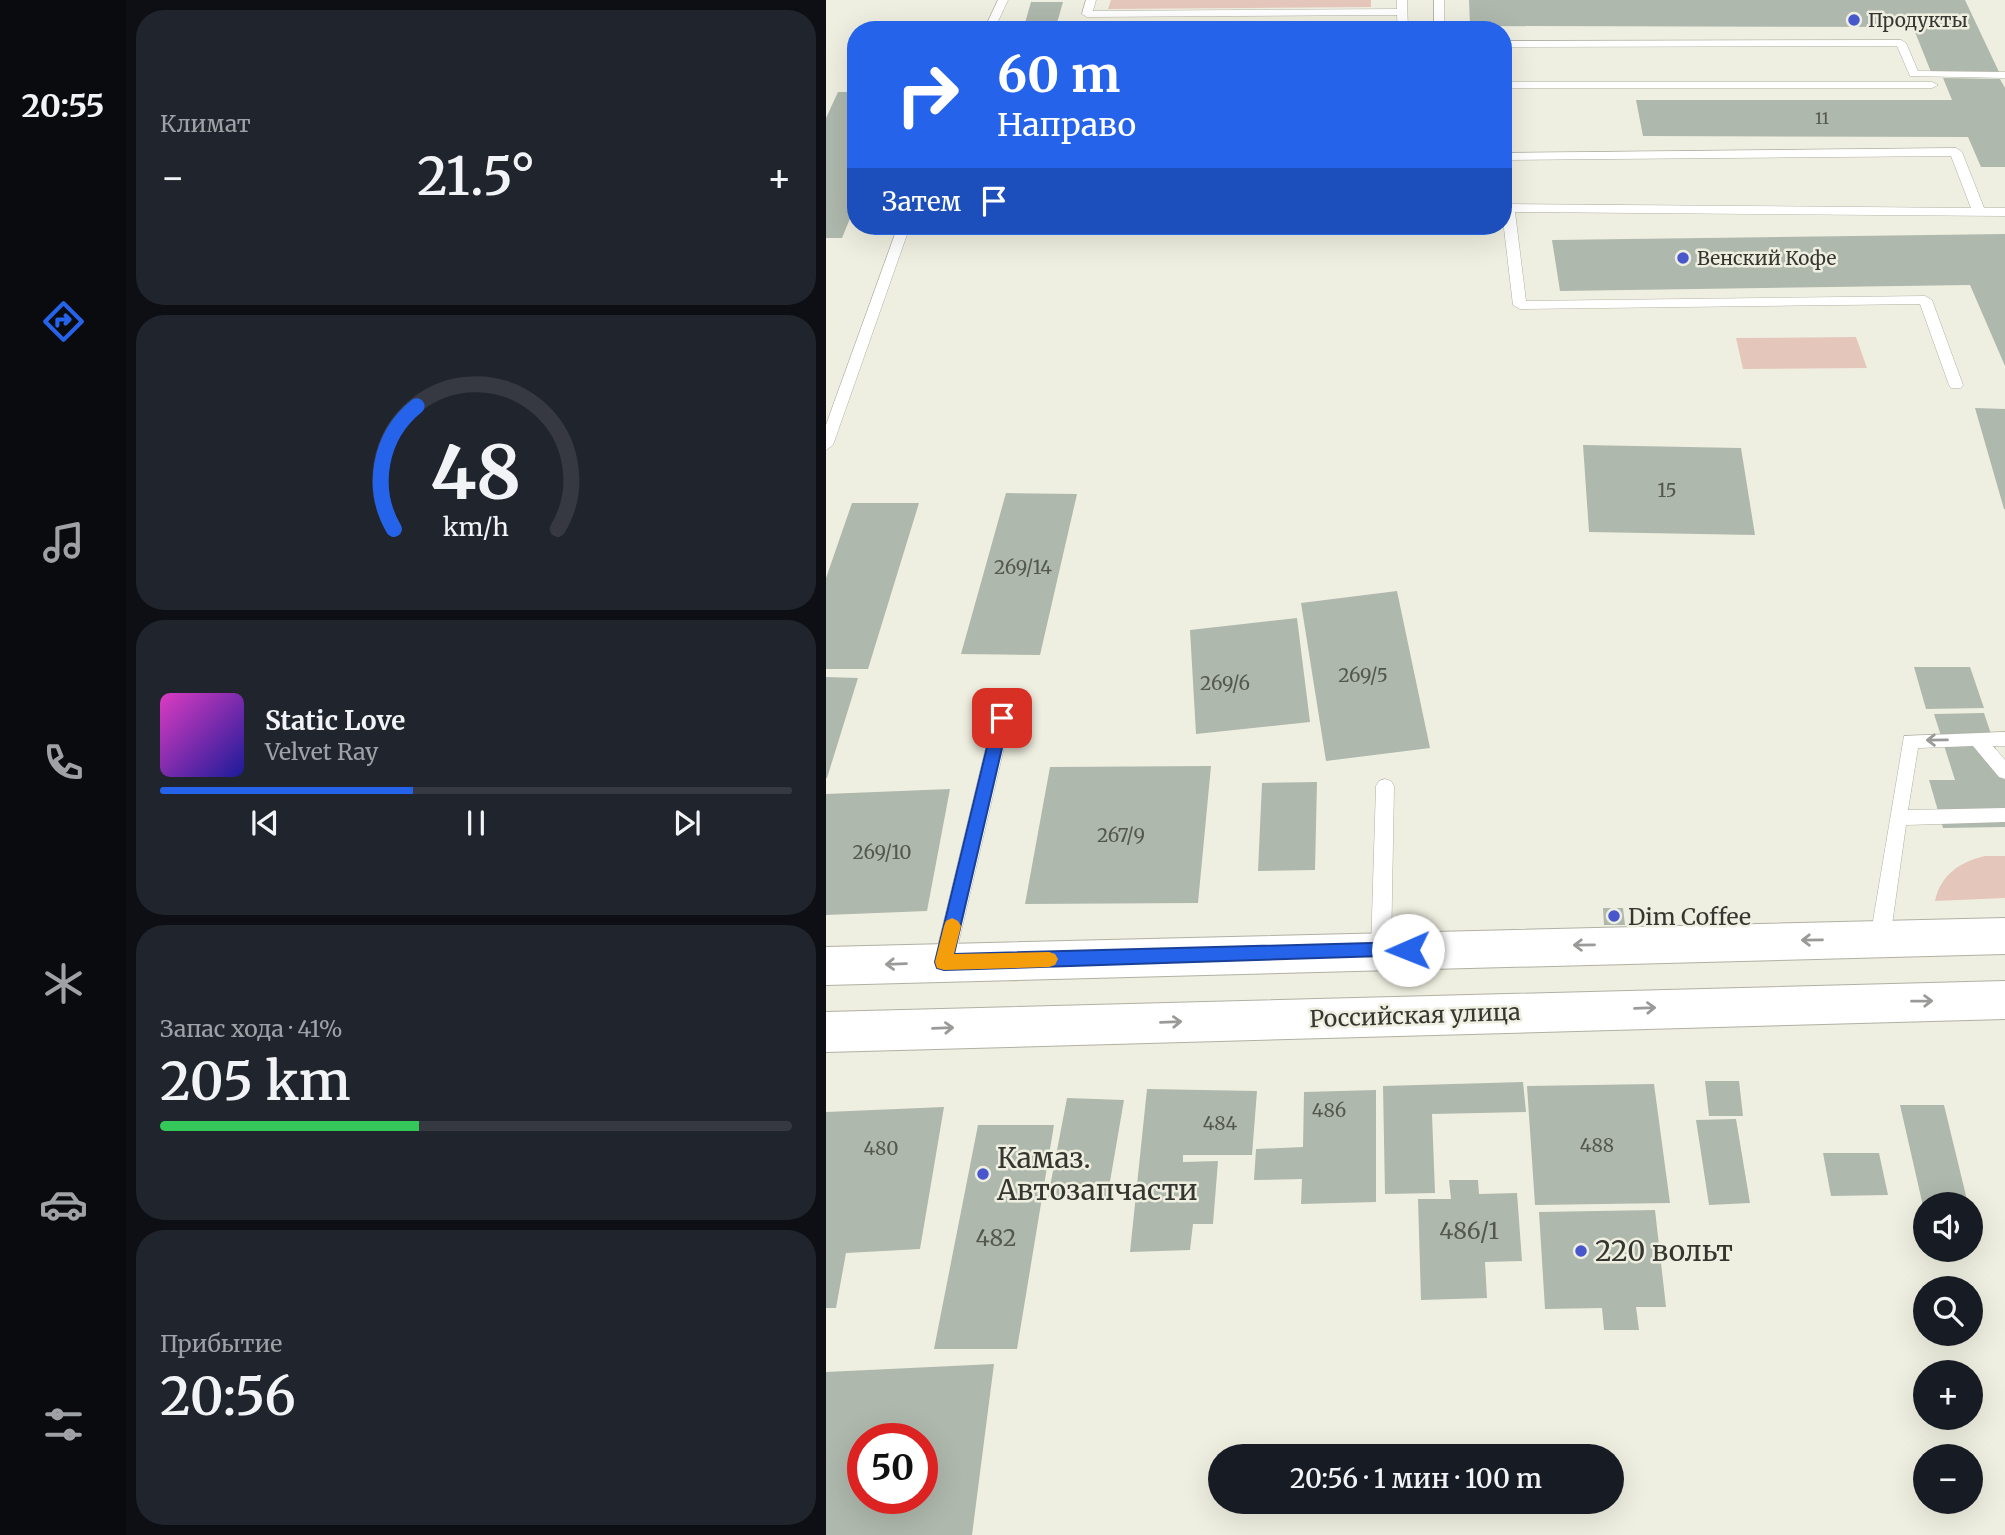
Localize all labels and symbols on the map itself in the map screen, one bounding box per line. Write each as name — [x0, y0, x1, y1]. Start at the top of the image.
place label: Продукты — [1868, 8, 1968, 32]
marker: Продукты — [1846, 12, 1862, 28]
house number: 11 — [1815, 108, 1829, 128]
place label: Венский Кофе — [1697, 246, 1837, 270]
marker: Венский Кофе — [1675, 250, 1691, 266]
house number: 15 — [1657, 478, 1677, 502]
house number: 269/14 — [994, 555, 1052, 579]
house number: 269/5 — [1338, 663, 1388, 687]
house number: 269/6 — [1200, 671, 1250, 695]
pin — [972, 688, 1032, 748]
one-way arrow — [1926, 734, 1949, 747]
house number: 267/9 — [1097, 823, 1145, 847]
house number: 269/10 — [853, 840, 911, 864]
place label: Dim Coffee — [1628, 902, 1751, 931]
marker: Dim Coffee — [1606, 908, 1622, 924]
position arrow — [1371, 913, 1445, 987]
one-way arrow — [1800, 933, 1823, 947]
one-way arrow — [1573, 939, 1596, 952]
one-way arrow — [885, 957, 908, 970]
one-way arrow — [1911, 995, 1934, 1008]
street label: Российская улица — [1309, 997, 1521, 1033]
one-way arrow — [1633, 1002, 1656, 1015]
one-way arrow — [1159, 1015, 1182, 1028]
one-way arrow — [931, 1022, 954, 1035]
house number: 486 — [1312, 1098, 1346, 1122]
house number: 484 — [1203, 1111, 1238, 1135]
house number: 488 — [1580, 1133, 1614, 1157]
house number: 480 — [863, 1136, 899, 1160]
place label: Камаз. Автозапчасти — [996, 1140, 1198, 1208]
marker: Камаз. Автозапчасти — [975, 1166, 991, 1182]
house number: 486/1 — [1439, 1216, 1499, 1245]
house number: 482 — [975, 1223, 1017, 1252]
place label: 220 вольт — [1595, 1233, 1733, 1269]
marker: 220 вольт — [1573, 1243, 1589, 1259]
speed limit sign: 50 — [847, 1423, 938, 1514]

